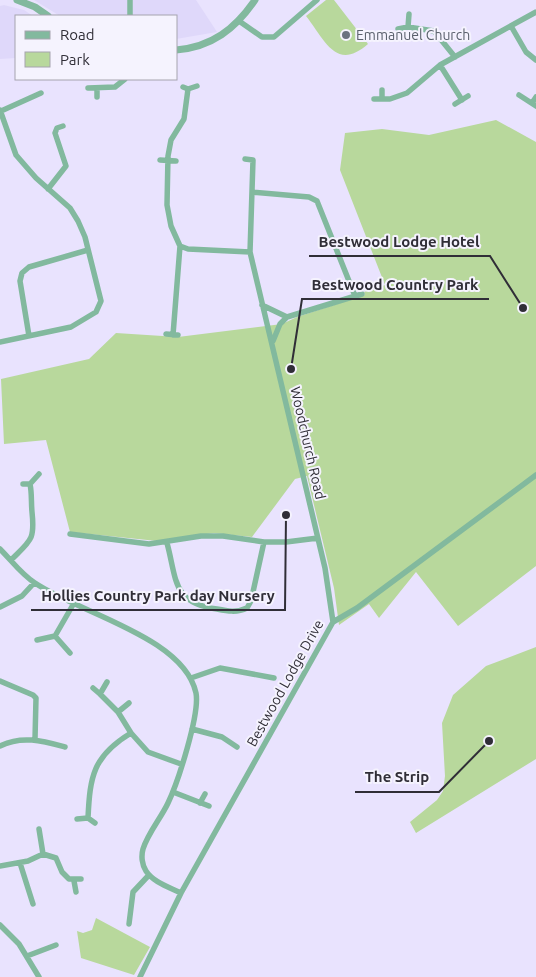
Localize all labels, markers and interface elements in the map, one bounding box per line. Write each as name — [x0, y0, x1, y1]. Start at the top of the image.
legend — [15, 15, 178, 80]
text: Road — [60, 26, 95, 43]
place label: Emmanuel Church — [356, 27, 470, 43]
marker: Emmanuel Church — [340, 29, 352, 41]
text: Park — [60, 51, 90, 68]
callout: Bestwood Lodge Hotel — [309, 226, 490, 256]
text: Bestwood Lodge Hotel — [318, 233, 480, 250]
callout: Bestwood Country Park — [302, 269, 489, 299]
text: Bestwood Country Park — [311, 276, 479, 293]
street label: Woodchurch Road — [287, 385, 329, 501]
callout: Hollies Country Park day Nursery — [31, 580, 285, 610]
text: Hollies Country Park day Nursery — [41, 587, 275, 604]
street label: Bestwood Lodge Drive — [243, 617, 327, 749]
callout: The Strip — [355, 762, 439, 792]
text: The Strip — [365, 768, 429, 785]

